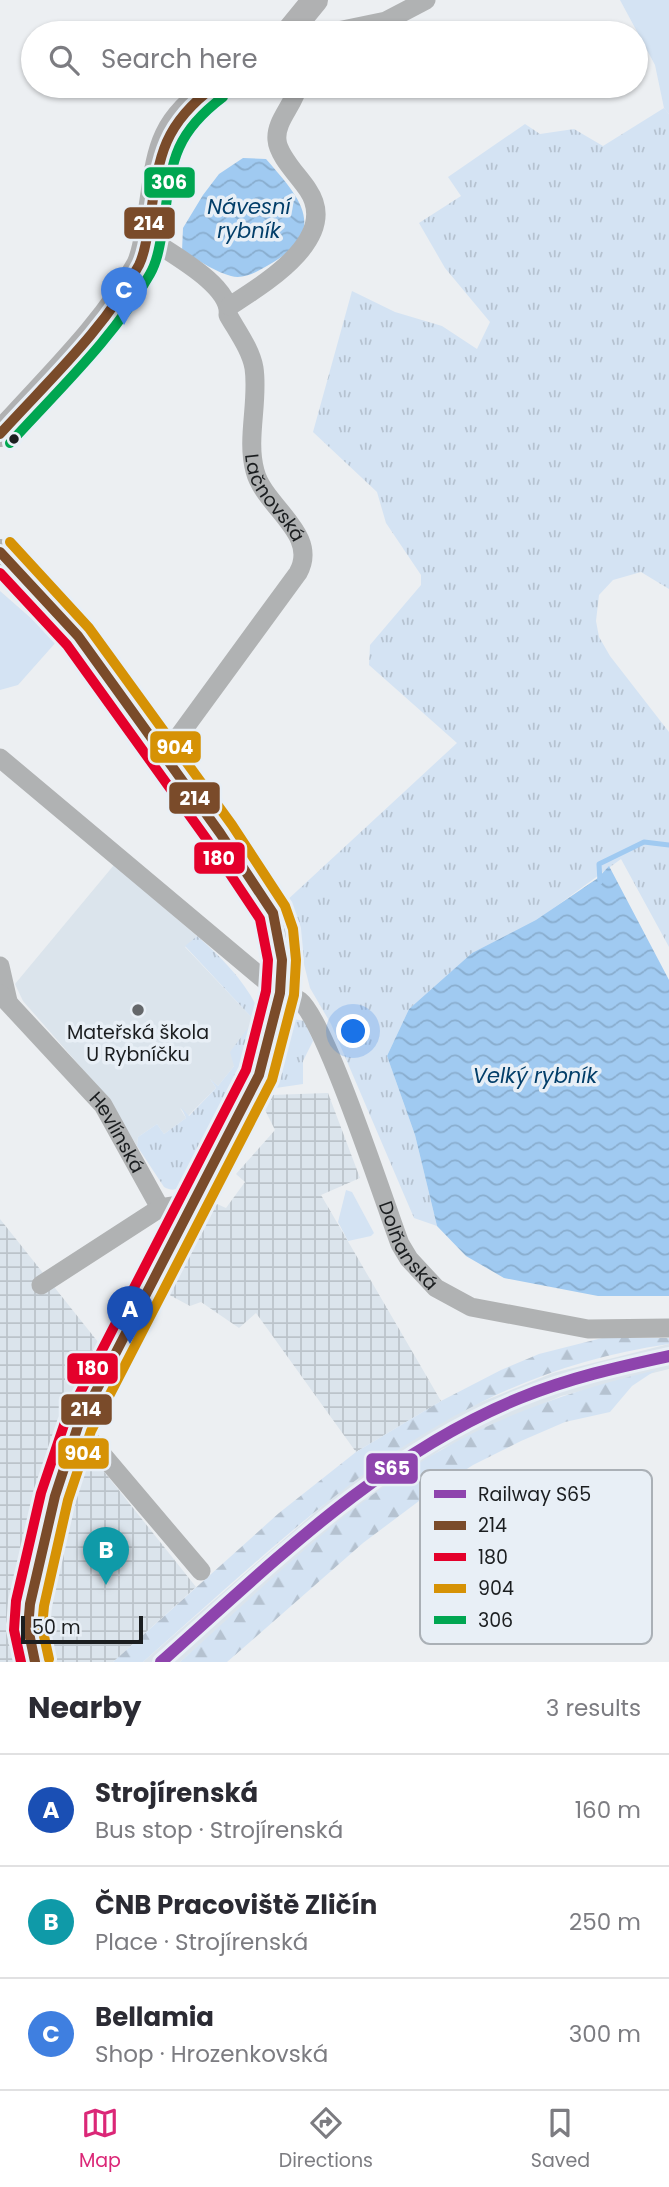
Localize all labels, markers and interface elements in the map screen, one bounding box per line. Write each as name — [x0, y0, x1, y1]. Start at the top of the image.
search box — [21, 21, 648, 98]
icon: search — [45, 41, 83, 79]
text: Search here — [101, 41, 258, 77]
line badge: 306 — [143, 166, 196, 199]
text: 306 — [151, 169, 187, 196]
water label: Návesní rybník — [207, 192, 292, 245]
line badge: 214 — [123, 206, 176, 240]
text: 214 — [134, 210, 165, 237]
pin: C — [101, 267, 147, 325]
unlabelled marker — [7, 432, 21, 446]
street label: Lačnovská — [239, 452, 312, 546]
line badge: 904 — [149, 730, 202, 764]
text: 904 — [157, 734, 194, 761]
line badge: 214 — [168, 781, 221, 815]
text: 214 — [180, 785, 211, 812]
line badge: 180 — [193, 841, 246, 875]
text: 180 — [203, 845, 235, 872]
marker: Mateřská škola U Rybníčku — [130, 1002, 146, 1018]
your location — [336, 1014, 370, 1048]
place label: Mateřská škola U Rybníčku — [67, 1019, 209, 1068]
water label: Velký rybník — [473, 1061, 598, 1090]
street label: Hevlínská — [83, 1085, 151, 1178]
street label: Dolňanská — [372, 1197, 445, 1296]
pin: A — [107, 1286, 153, 1344]
line badge: 180 — [66, 1352, 119, 1385]
text: 180 — [77, 1355, 109, 1382]
line badge: 214 — [60, 1393, 113, 1426]
text: 214 — [71, 1396, 102, 1423]
line badge: 904 — [57, 1437, 110, 1470]
text: 904 — [65, 1440, 102, 1467]
line badge: S65 — [365, 1452, 419, 1485]
text: S65 — [374, 1455, 410, 1482]
legend — [420, 1470, 652, 1644]
text: Railway S65 — [478, 1481, 591, 1508]
text: 214 — [478, 1512, 507, 1539]
pin: B — [83, 1527, 129, 1585]
text: 180 — [478, 1544, 508, 1571]
text: 904 — [478, 1575, 514, 1602]
text: 306 — [478, 1607, 513, 1634]
scale bar — [21, 1613, 144, 1645]
text: 50 m — [32, 1614, 81, 1641]
text: Nearby — [28, 1686, 142, 1729]
text: 3 results — [546, 1692, 641, 1724]
text: Strojírenská — [95, 1775, 258, 1811]
text: A — [43, 1794, 59, 1826]
text: 160 m — [575, 1794, 641, 1826]
text: Bus stop · Strojírenská — [95, 1814, 343, 1846]
text: ČNB Pracoviště Zličín — [95, 1887, 377, 1923]
text: B — [43, 1906, 59, 1938]
text: 250 m — [569, 1906, 641, 1938]
text: Place · Strojírenská — [95, 1926, 308, 1958]
text: Bellamia — [95, 1999, 214, 2035]
text: C — [42, 2018, 60, 2050]
text: 300 m — [569, 2018, 641, 2050]
text: Shop · Hrozenkovská — [95, 2038, 328, 2070]
tab: Map — [79, 2104, 121, 2175]
tab: Directions — [279, 2104, 373, 2175]
tab: Saved — [531, 2104, 590, 2175]

